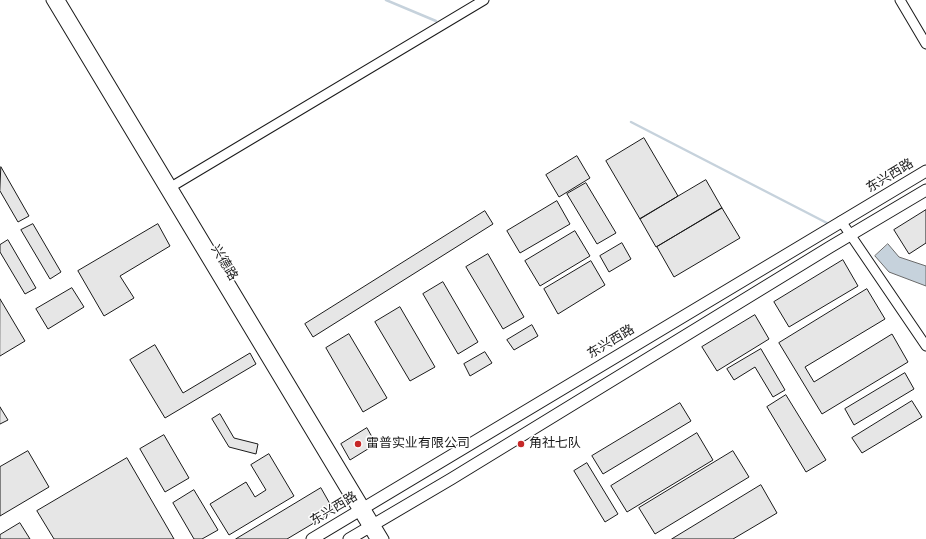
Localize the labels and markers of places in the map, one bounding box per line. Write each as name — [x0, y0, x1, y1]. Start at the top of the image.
place label: 雷普实业有限公司 — [366, 436, 470, 452]
place label: 角社七队 — [529, 436, 581, 452]
marker: 雷普实业有限公司 — [353, 439, 363, 449]
marker: 角社七队 — [516, 439, 526, 449]

